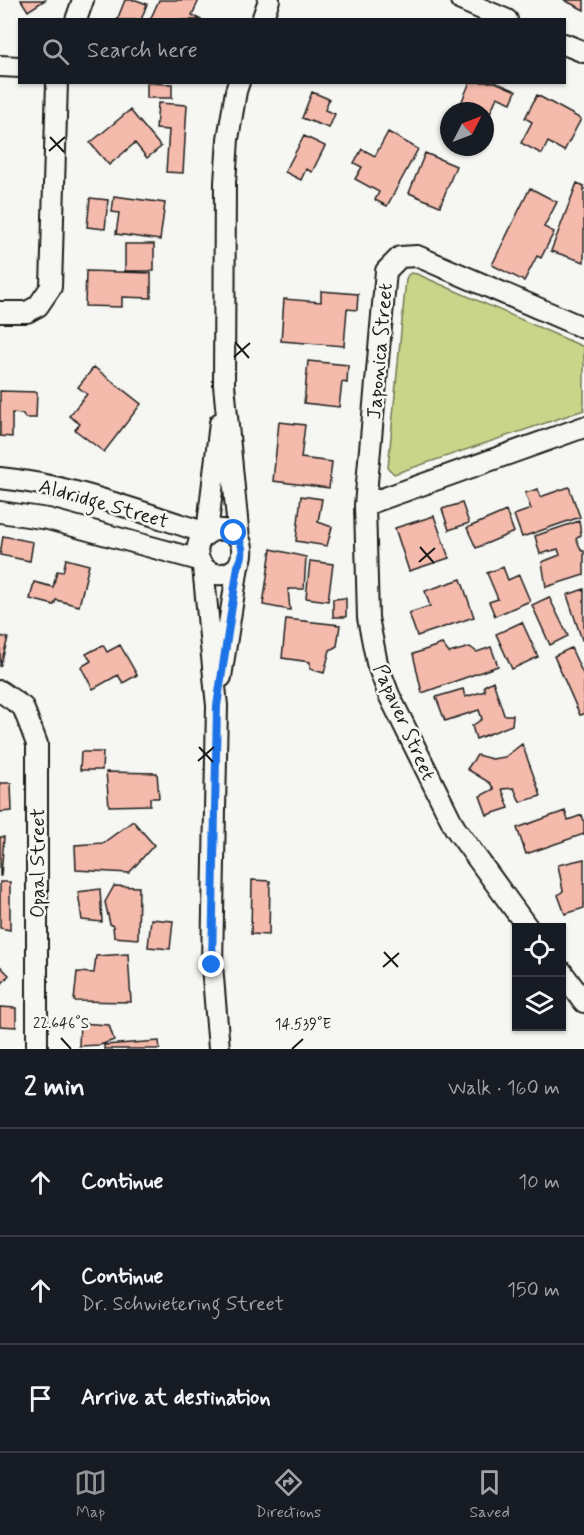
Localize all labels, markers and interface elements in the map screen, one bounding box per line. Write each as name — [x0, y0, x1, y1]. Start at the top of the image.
search box — [18, 18, 566, 84]
icon: search — [39, 35, 72, 68]
text: Search here — [87, 37, 198, 65]
north arrow — [440, 102, 494, 156]
street label: Japonica Street — [361, 282, 400, 420]
street label: Aldridge Street — [35, 473, 172, 538]
route start — [220, 519, 246, 545]
street label: Papaver Street — [366, 660, 441, 785]
street label: Opaal Street — [25, 808, 52, 918]
map controls — [512, 923, 566, 1031]
button: locate — [512, 923, 566, 977]
route end — [198, 951, 224, 977]
button: layers — [512, 977, 566, 1031]
text: 22.646°S — [33, 1014, 89, 1034]
text: 14.539°E — [275, 1015, 331, 1035]
text: 2 min — [24, 1071, 85, 1105]
text: Walk · 160 m — [448, 1075, 560, 1102]
icon: ahead — [24, 1166, 57, 1199]
text: Continue — [81, 1168, 163, 1196]
text: 10 m — [518, 1169, 560, 1196]
text: Continue — [81, 1263, 163, 1291]
icon: ahead — [24, 1274, 57, 1307]
text: 150 m — [507, 1277, 560, 1304]
text: Dr. Schwietering Street — [81, 1291, 284, 1318]
icon: arrive — [24, 1382, 57, 1415]
text: Arrive at destination — [81, 1384, 271, 1412]
tab: Map — [74, 1466, 107, 1523]
tab: Directions — [255, 1466, 321, 1523]
tab: Saved — [469, 1466, 510, 1523]

